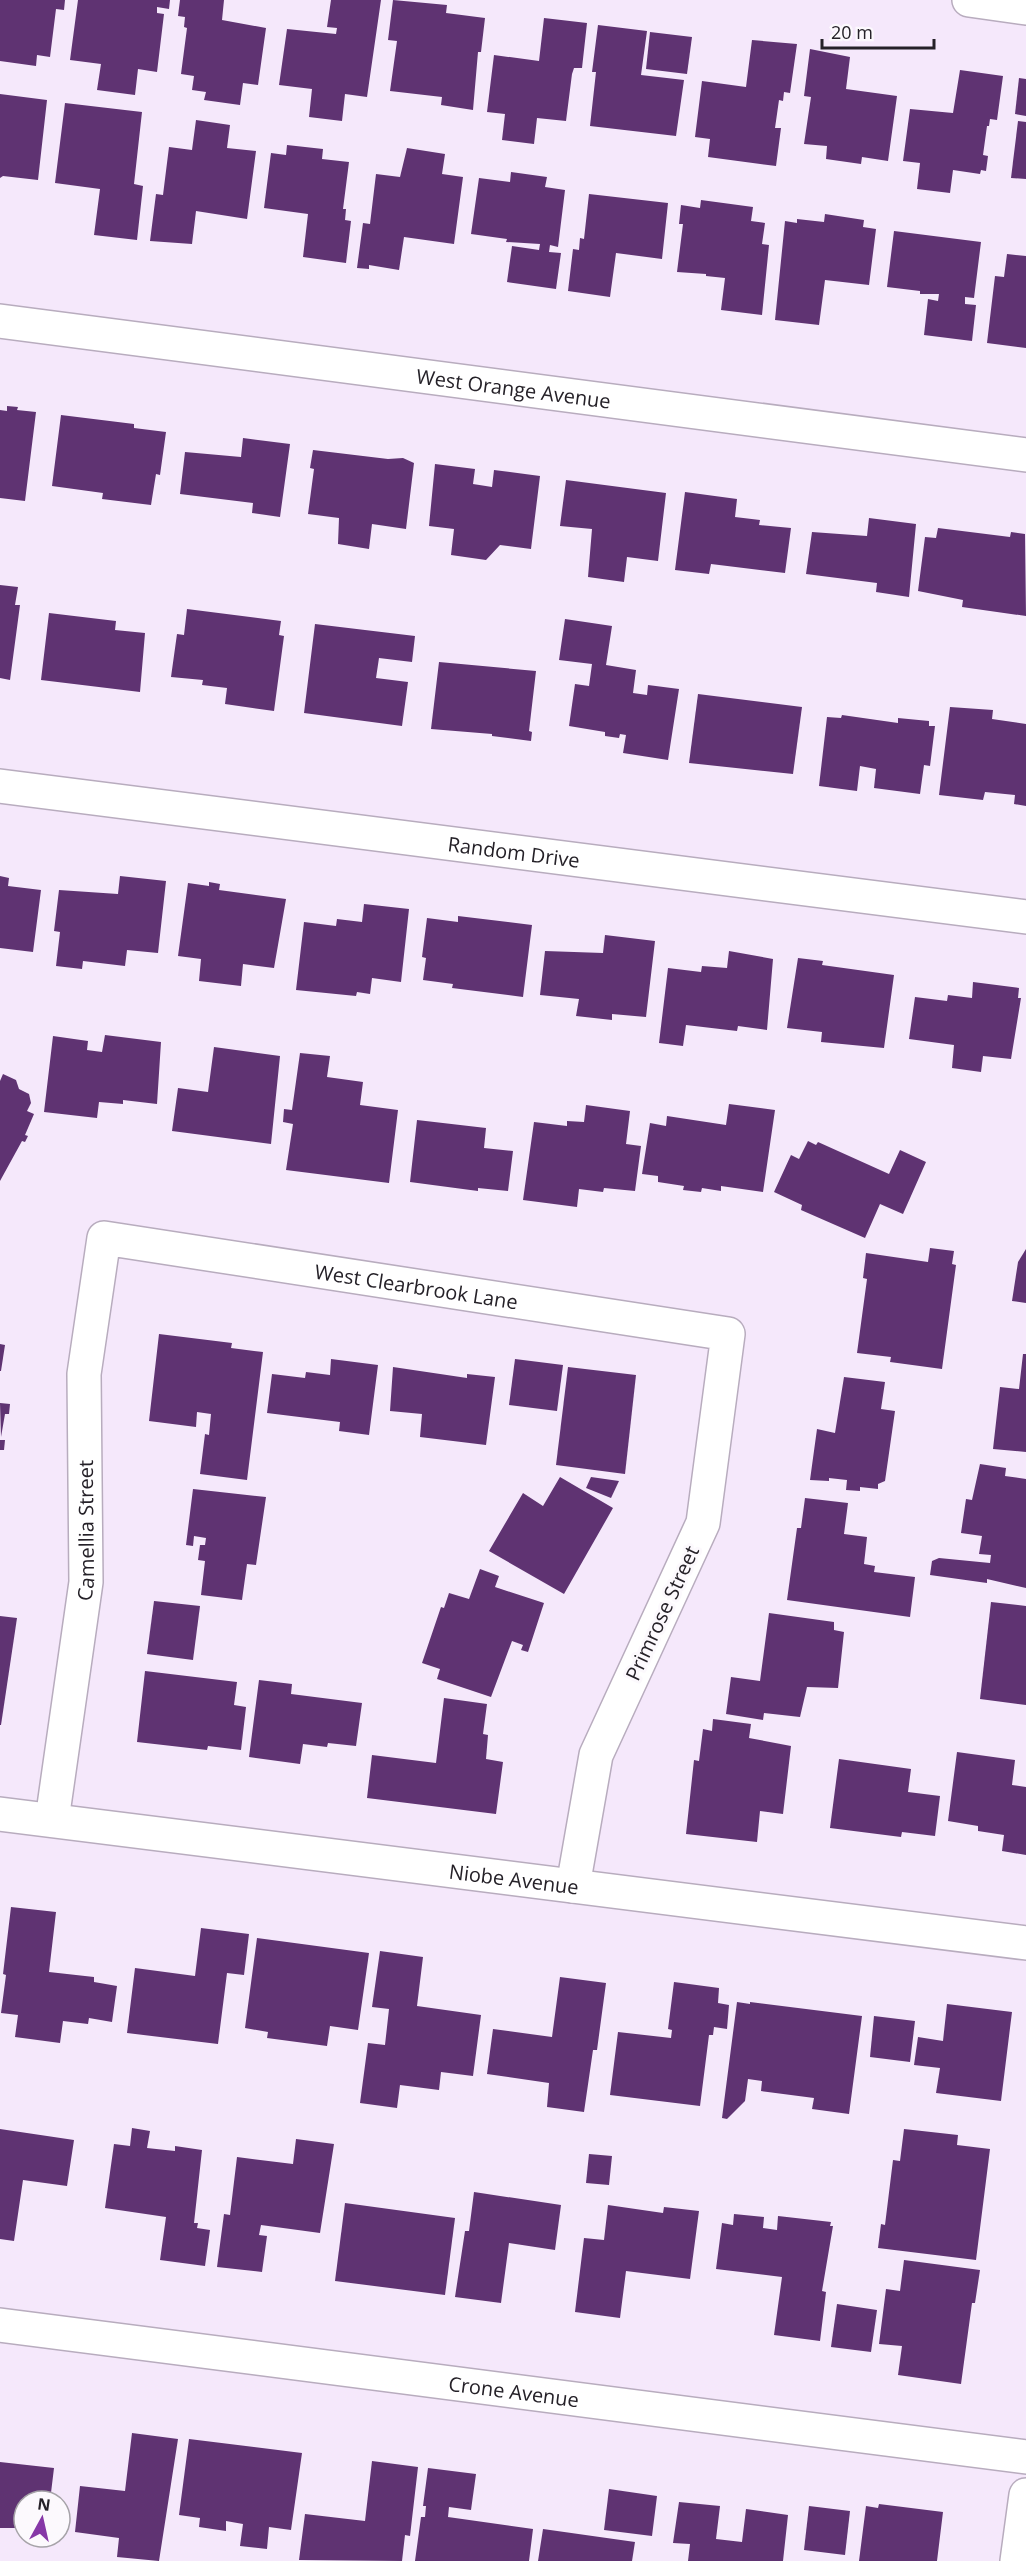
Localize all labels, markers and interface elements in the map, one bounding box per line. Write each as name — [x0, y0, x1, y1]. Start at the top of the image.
scale bar — [822, 12, 934, 50]
text: 20 m — [831, 20, 873, 44]
street label: West Orange Avenue — [415, 362, 612, 414]
street label: Random Drive — [446, 830, 581, 873]
street label: West Clearbrook Lane — [313, 1257, 520, 1315]
street label: Camellia Street — [70, 1460, 100, 1603]
street label: Primrose Street — [619, 1541, 705, 1685]
street label: Niobe Avenue — [448, 1857, 580, 1900]
street label: Crone Avenue — [447, 2369, 581, 2413]
north arrow — [12, 2489, 72, 2549]
text: N — [36, 2492, 52, 2516]

